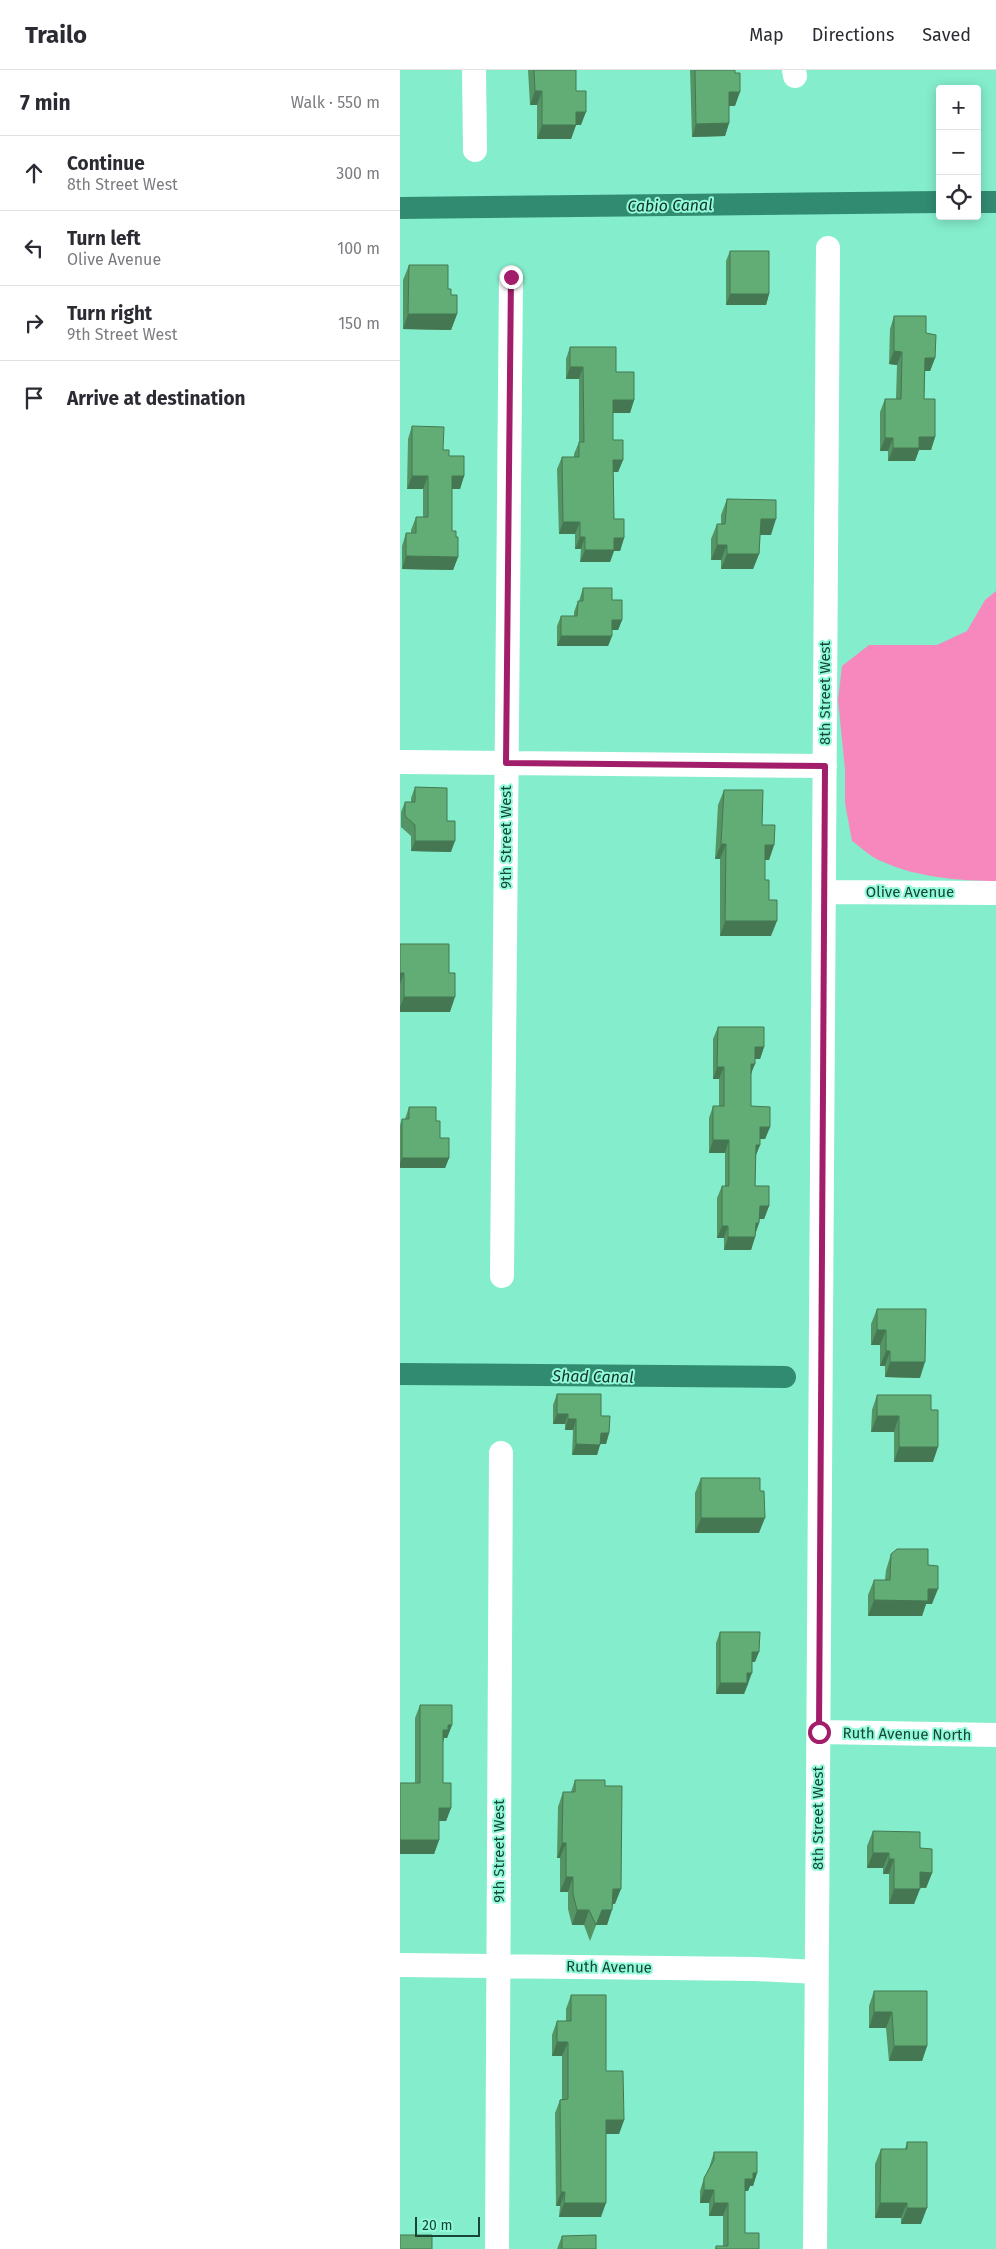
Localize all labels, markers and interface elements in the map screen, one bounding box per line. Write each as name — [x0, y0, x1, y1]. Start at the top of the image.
text: Trailo — [25, 21, 87, 49]
text: Map — [749, 24, 784, 46]
text: Directions — [812, 24, 894, 46]
text: Saved — [922, 24, 971, 46]
map controls — [936, 85, 981, 220]
button: + — [936, 85, 981, 130]
text: 7 min — [20, 90, 71, 116]
text: Walk · 550 m — [291, 93, 380, 112]
button: − — [936, 130, 981, 175]
text: Continue — [67, 152, 145, 175]
icon: ahead — [20, 159, 48, 187]
text: 300 m — [336, 164, 380, 183]
text: 8th Street West — [67, 175, 178, 194]
button: locate — [936, 175, 981, 220]
water label: Cabio Canal — [627, 195, 713, 216]
text: Turn left — [67, 227, 141, 250]
icon: left — [20, 234, 48, 262]
text: 100 m — [337, 239, 380, 258]
text: Olive Avenue — [67, 250, 161, 269]
route end — [500, 266, 523, 289]
text: Turn right — [67, 302, 152, 325]
icon: right — [20, 309, 48, 337]
text: 150 m — [338, 314, 380, 333]
text: 9th Street West — [67, 325, 177, 344]
icon: arrive — [20, 384, 48, 412]
text: Arrive at destination — [67, 387, 246, 410]
street label: 8th Street West — [816, 640, 834, 745]
street label: 9th Street West — [497, 785, 515, 889]
street label: Olive Avenue — [866, 883, 954, 901]
water label: Shad Canal — [551, 1366, 634, 1387]
route start — [808, 1721, 831, 1744]
street label: Ruth Avenue North — [842, 1724, 972, 1744]
street label: 8th Street West — [809, 1765, 827, 1870]
street label: 9th Street West — [490, 1799, 508, 1903]
street label: Ruth Avenue — [566, 1957, 652, 1977]
scale bar — [415, 2214, 480, 2237]
text: 20 m — [422, 2217, 452, 2234]

